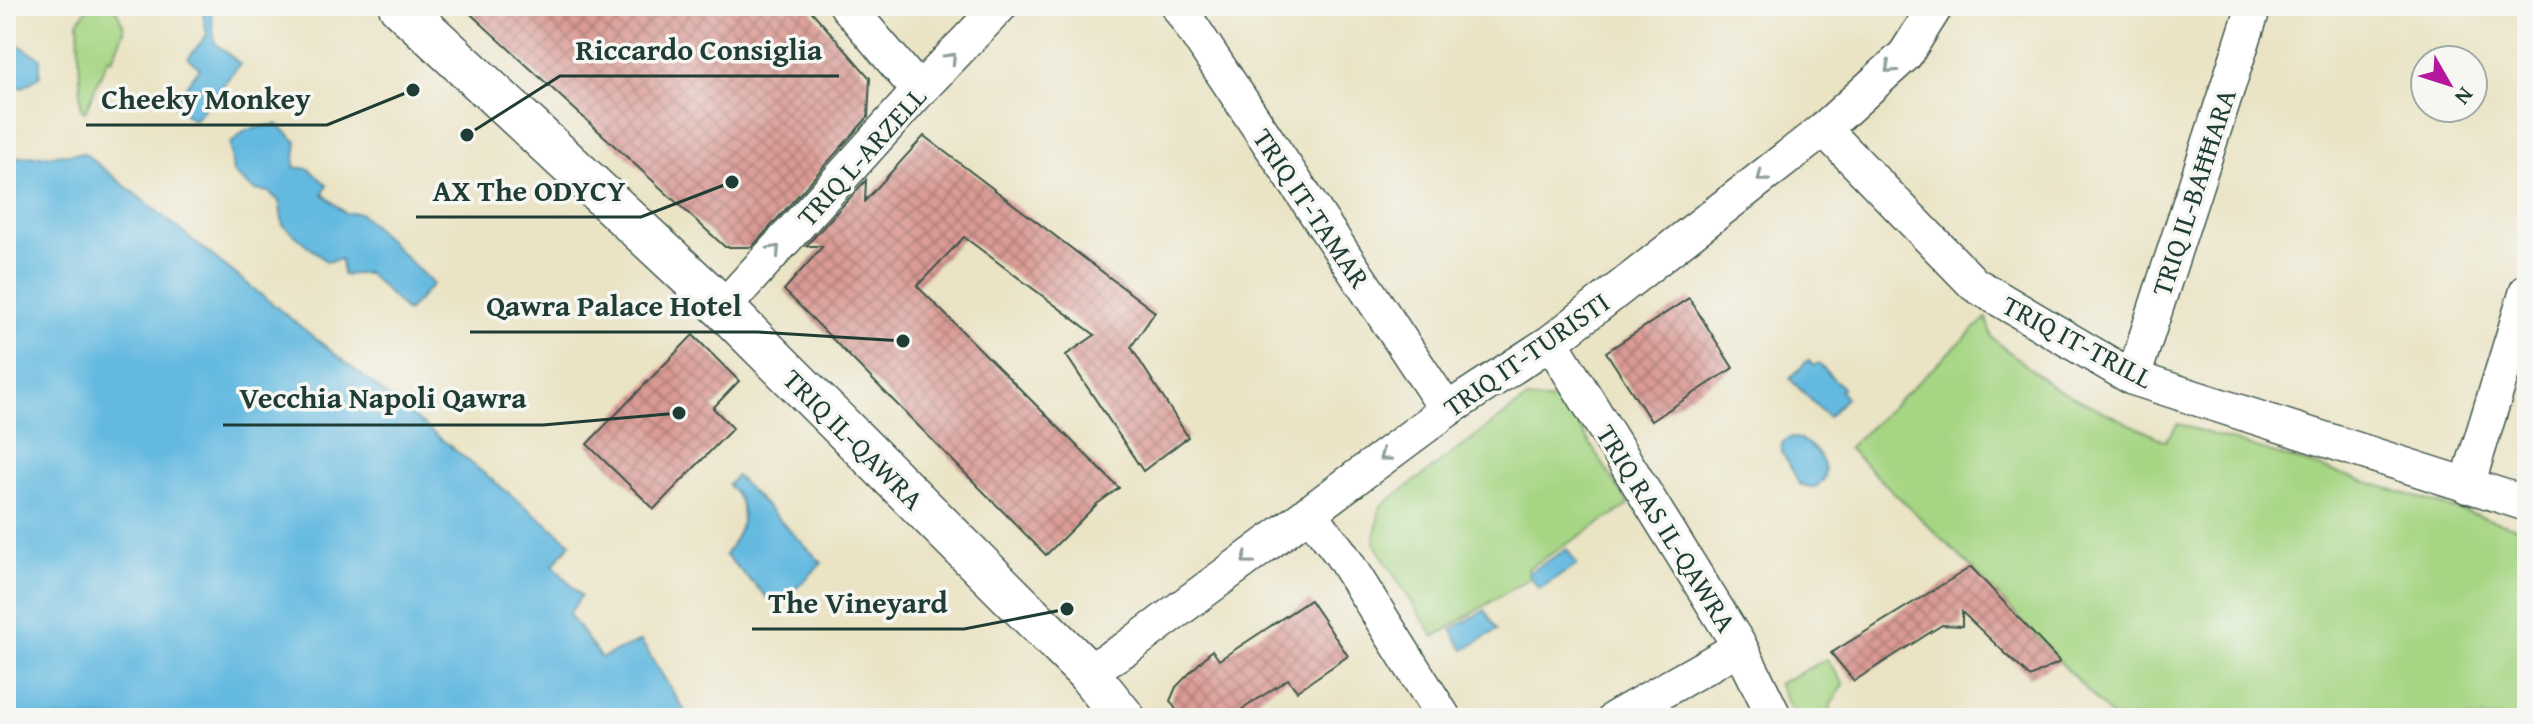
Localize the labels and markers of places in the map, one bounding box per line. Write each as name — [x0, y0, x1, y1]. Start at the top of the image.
callout: Riccardo Consiglia — [560, 22, 839, 76]
callout: Cheeky Monkey — [86, 71, 327, 125]
callout: AX The ODYCY — [416, 163, 641, 217]
callout: Qawra Palace Hotel — [470, 278, 758, 332]
callout: Vecchia Napoli Qawra — [223, 371, 543, 425]
callout: The Vineyard — [752, 575, 964, 629]

